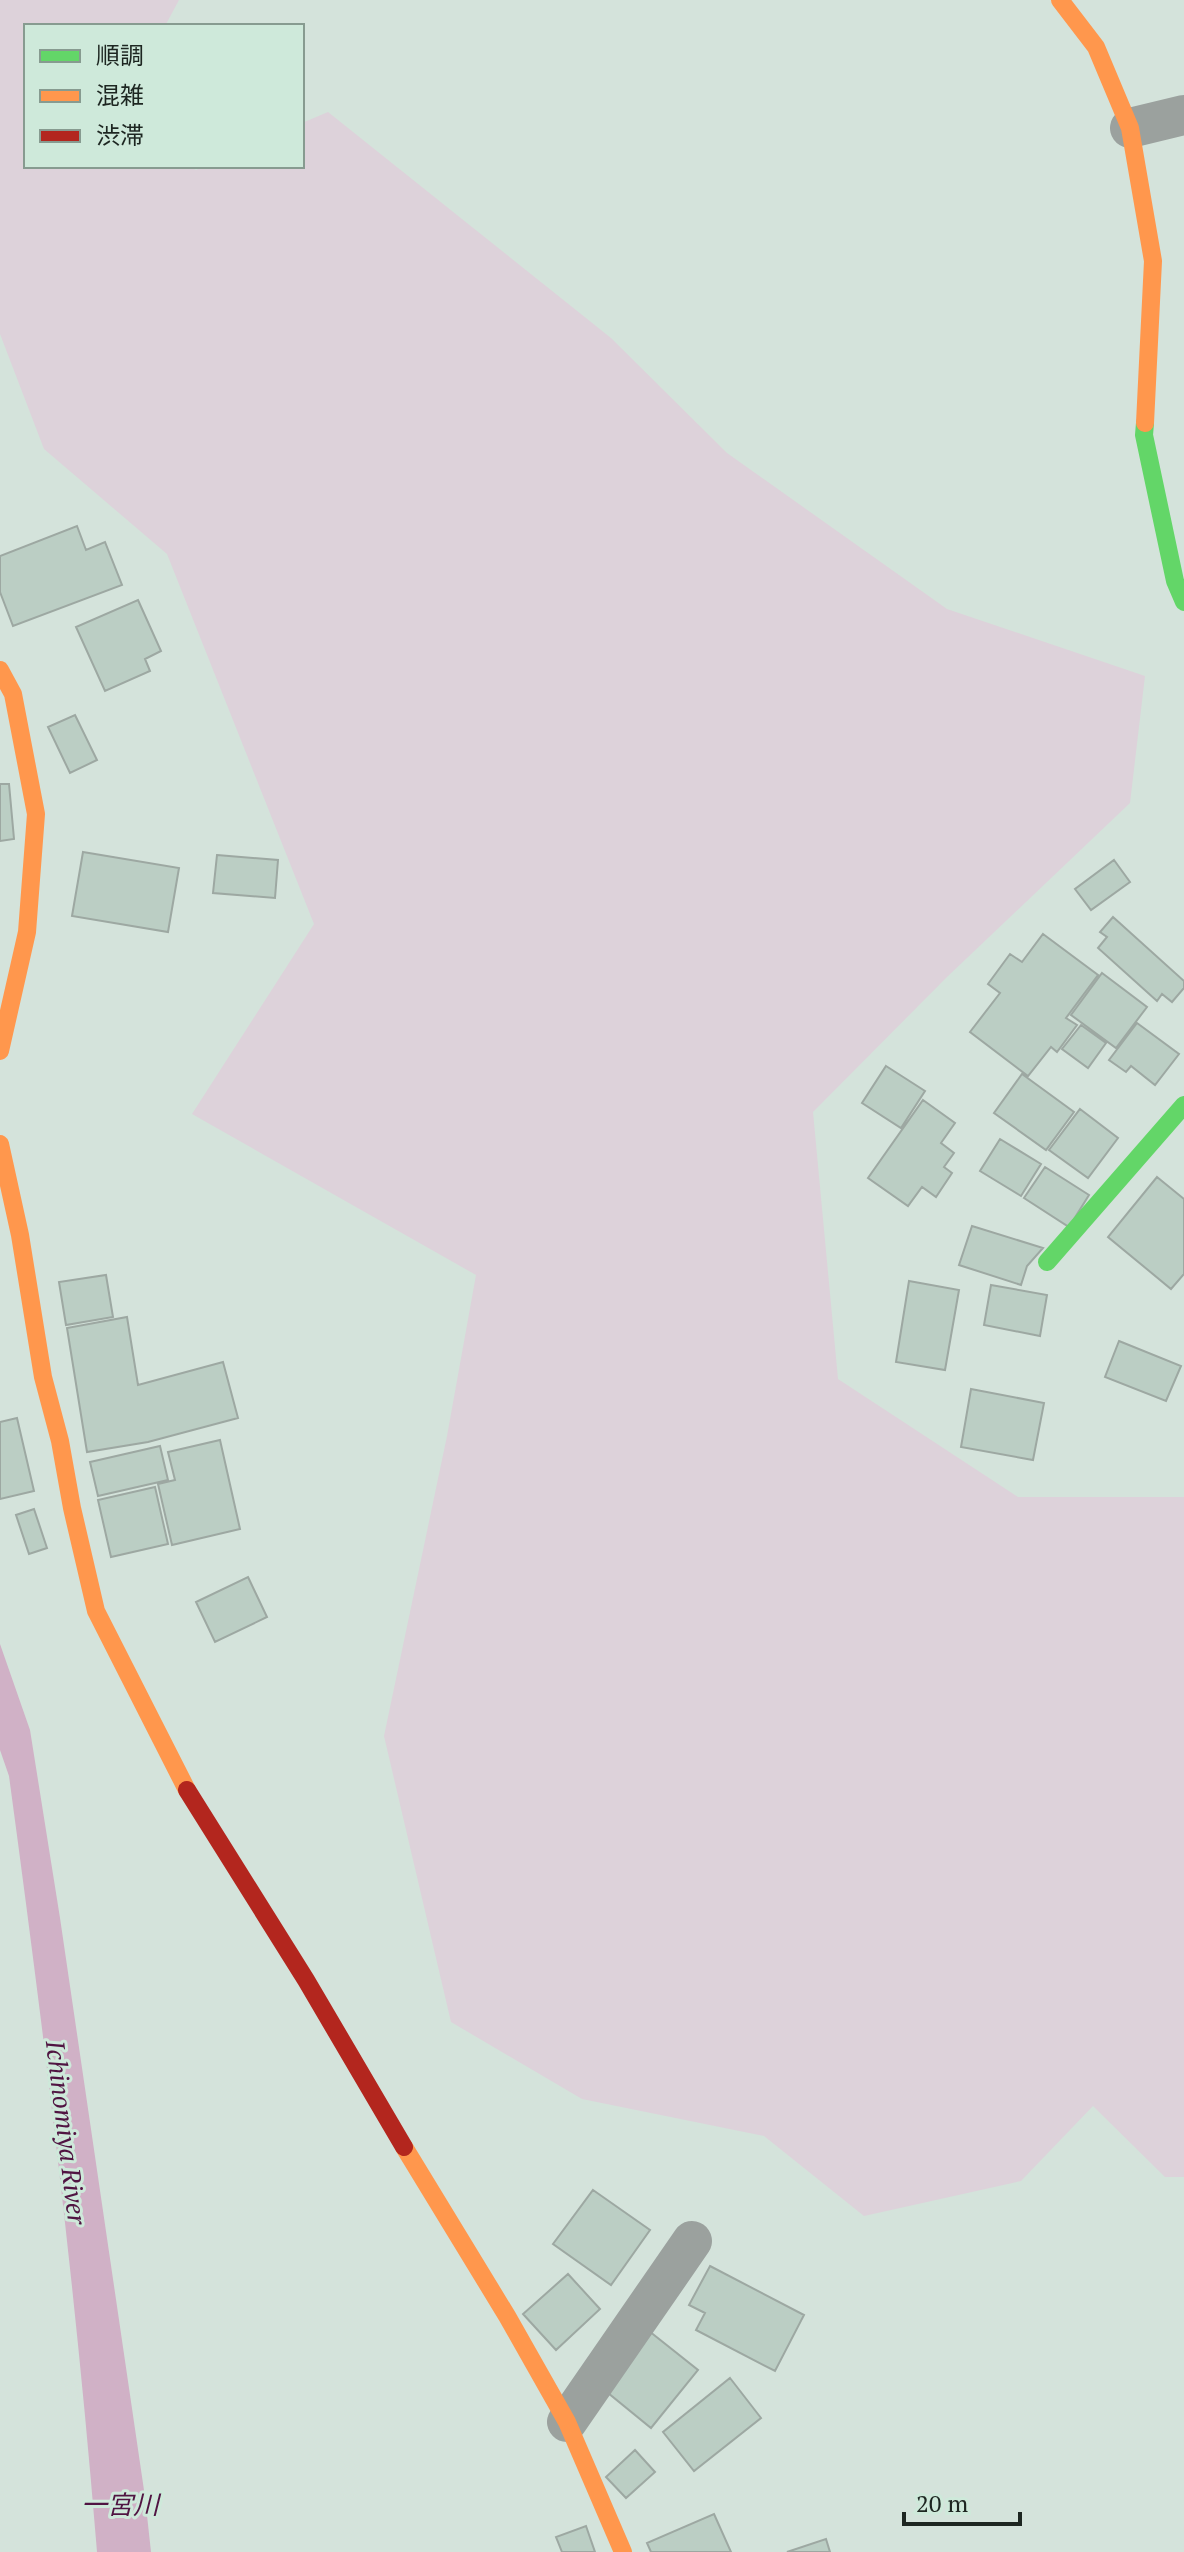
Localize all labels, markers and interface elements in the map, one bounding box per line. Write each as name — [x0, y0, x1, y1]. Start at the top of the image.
legend — [24, 24, 304, 168]
text: 順調 — [96, 39, 144, 71]
text: 混雑 — [96, 79, 144, 111]
text: 渋滞 — [96, 119, 144, 151]
water label: Ichinomiya River — [39, 2037, 95, 2227]
scale bar — [904, 2476, 1020, 2526]
water label: 一宮川 — [81, 2487, 162, 2521]
text: 20 m — [916, 2487, 968, 2519]

